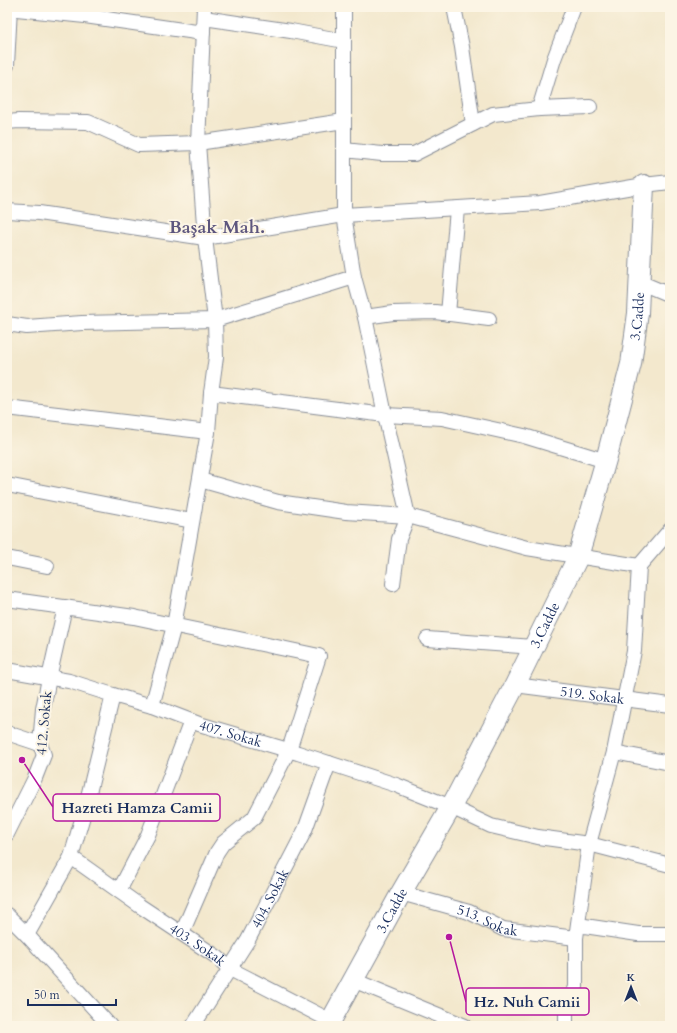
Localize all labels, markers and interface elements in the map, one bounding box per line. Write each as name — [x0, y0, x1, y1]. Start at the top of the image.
district label: Başak Mah. — [169, 215, 265, 240]
street label: 3.Cadde — [625, 291, 648, 342]
street label: 3.Cadde — [525, 599, 564, 651]
street label: 519. Sokak — [559, 681, 626, 709]
street label: 412. Sokak — [32, 690, 56, 756]
street label: 407. Sokak — [197, 715, 265, 752]
callout: Hazreti Hamza Camii — [53, 794, 220, 821]
text: Hazreti Hamza Camii — [62, 798, 213, 818]
street label: 404. Sokak — [246, 865, 293, 931]
street label: 3.Cadde — [371, 884, 412, 936]
street label: 513. Sokak — [455, 900, 519, 940]
street label: 403. Sokak — [166, 919, 231, 971]
north arrow — [611, 967, 651, 1007]
text: K — [627, 970, 636, 985]
scale bar — [28, 981, 116, 1007]
text: 50 m — [34, 987, 61, 1003]
callout: Hz. Nuh Camii — [466, 988, 589, 1015]
text: Hz. Nuh Camii — [474, 992, 580, 1012]

